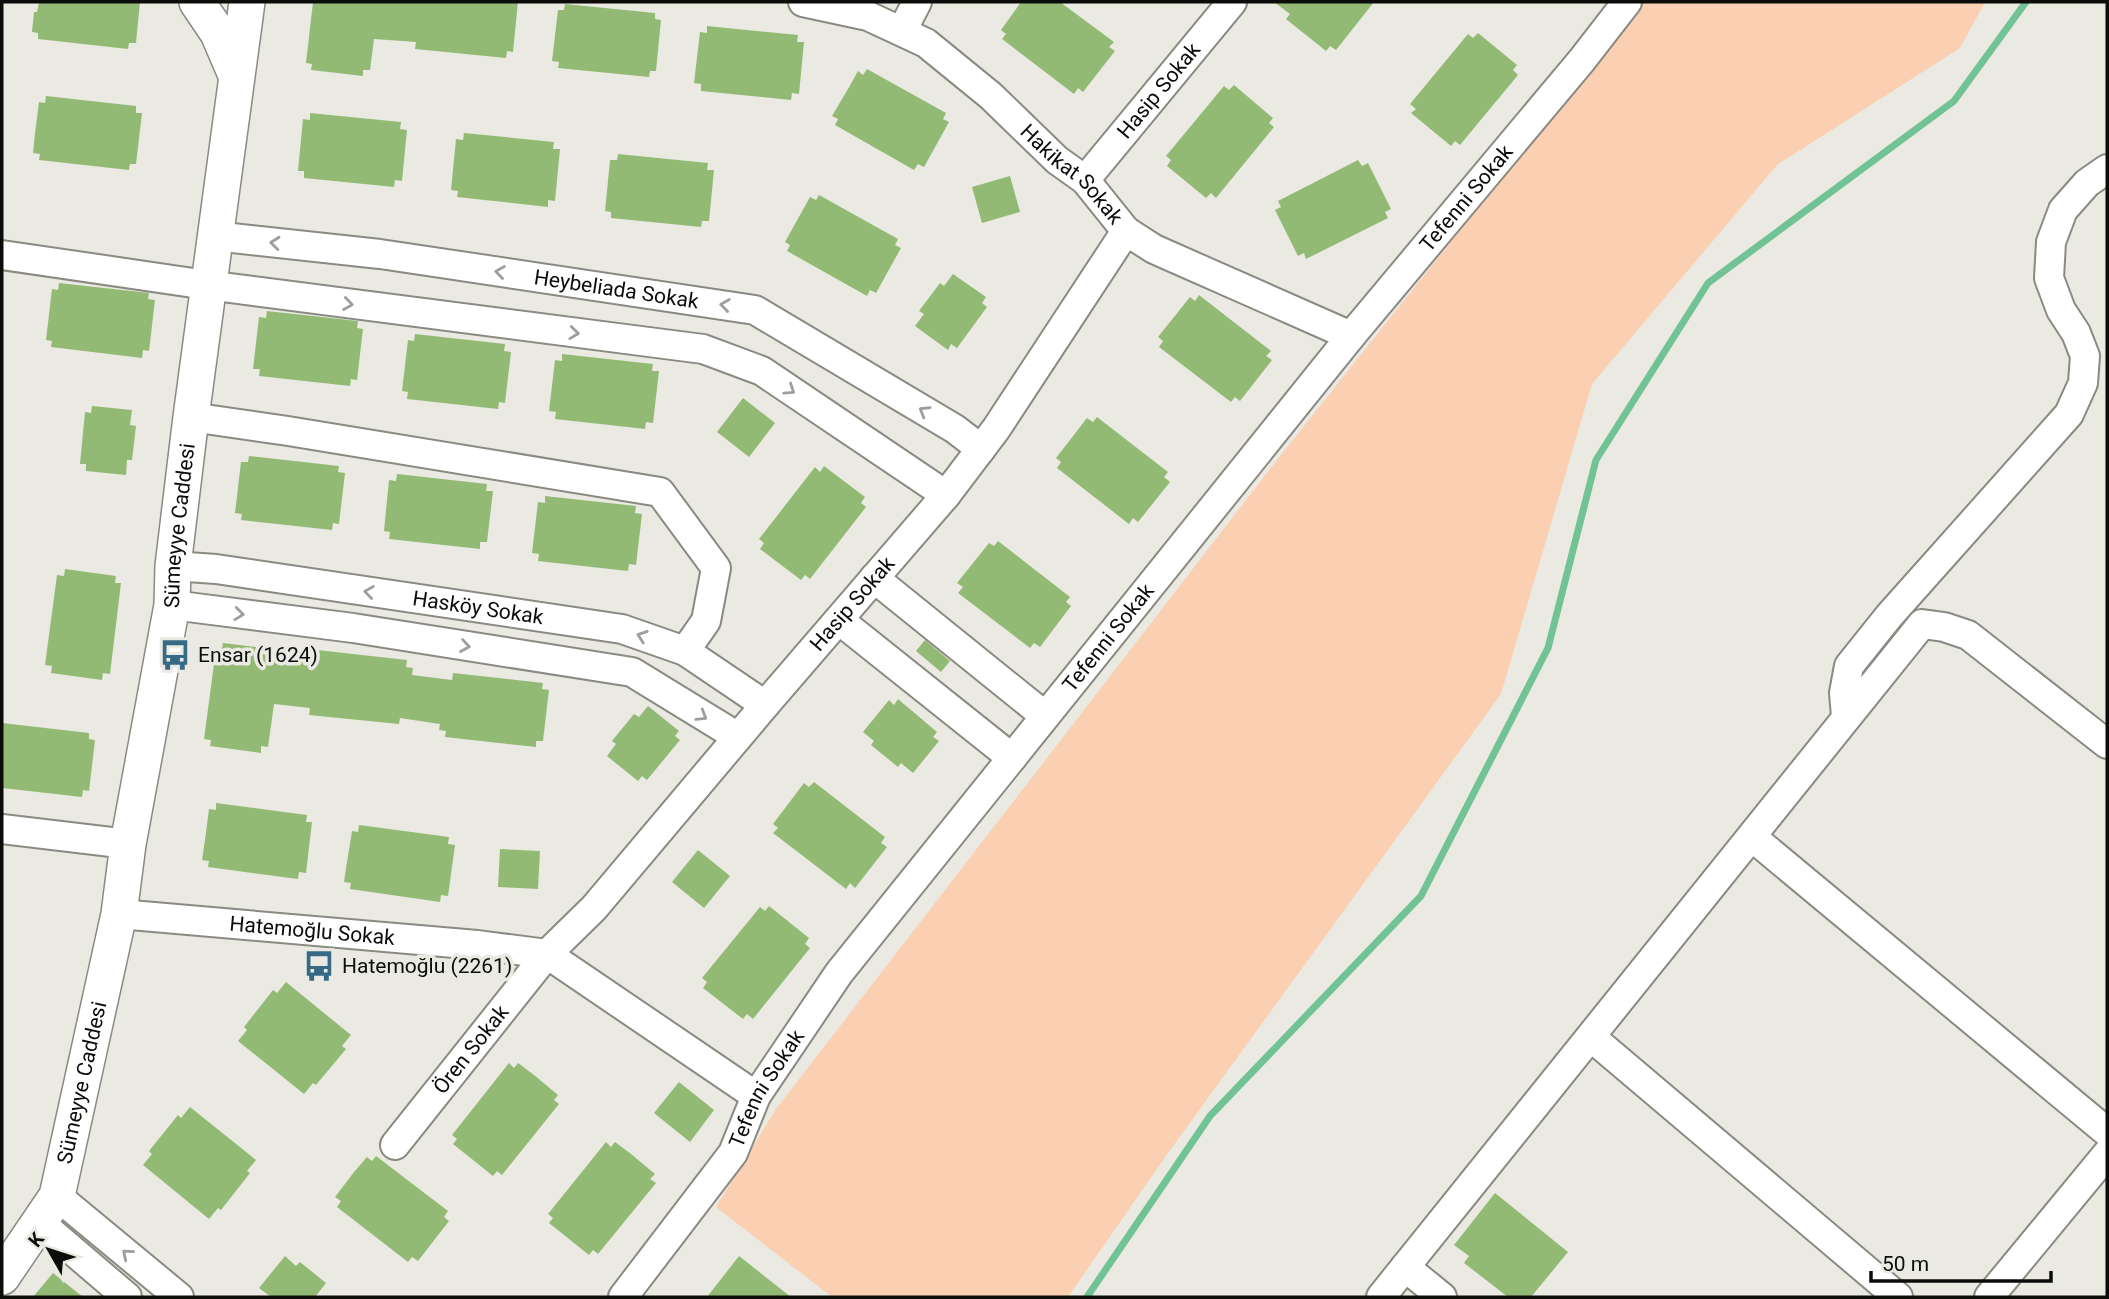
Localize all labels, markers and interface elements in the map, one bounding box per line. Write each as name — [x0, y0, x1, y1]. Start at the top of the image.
street label: Hasip Sokak — [1112, 38, 1205, 143]
street label: Hakikat Sokak — [1016, 119, 1128, 229]
street label: Tefenni Sokak — [1415, 140, 1518, 256]
one-way arrow — [269, 235, 280, 250]
one-way arrow — [494, 265, 506, 280]
street label: Heybeliada Sokak — [532, 265, 701, 313]
one-way arrow — [342, 296, 354, 311]
one-way arrow — [719, 298, 731, 313]
one-way arrow — [568, 325, 579, 340]
one-way arrow — [782, 382, 795, 394]
one-way arrow — [919, 406, 932, 419]
street label: Sümeyye Caddesi — [160, 442, 200, 608]
street label: Hasip Sokak — [805, 551, 900, 656]
street label: Tefenni Sokak — [1058, 579, 1159, 697]
one-way arrow — [363, 584, 375, 599]
street label: Hasköy Sokak — [411, 586, 545, 629]
one-way arrow — [234, 606, 245, 621]
one-way arrow — [636, 630, 648, 644]
bus stop icon: Ensar (1624) — [158, 638, 192, 672]
one-way arrow — [459, 638, 471, 653]
place label: Ensar (1624) — [198, 643, 318, 667]
one-way arrow — [695, 707, 708, 720]
street label: Hatemoğlu Sokak — [229, 912, 396, 950]
bus stop icon: Hatemoğlu (2261) — [302, 949, 336, 983]
place label: Hatemoğlu (2261) — [342, 954, 512, 978]
street label: Sümeyye Caddesi — [52, 999, 111, 1166]
street label: Ören Sokak — [428, 1000, 514, 1099]
street label: Tefenni Sokak — [724, 1025, 809, 1151]
north arrow — [14, 1215, 84, 1285]
text: K — [23, 1227, 49, 1252]
scale bar — [1871, 1240, 2051, 1284]
one-way arrow — [122, 1250, 135, 1262]
text: 50 m — [1882, 1252, 1929, 1276]

